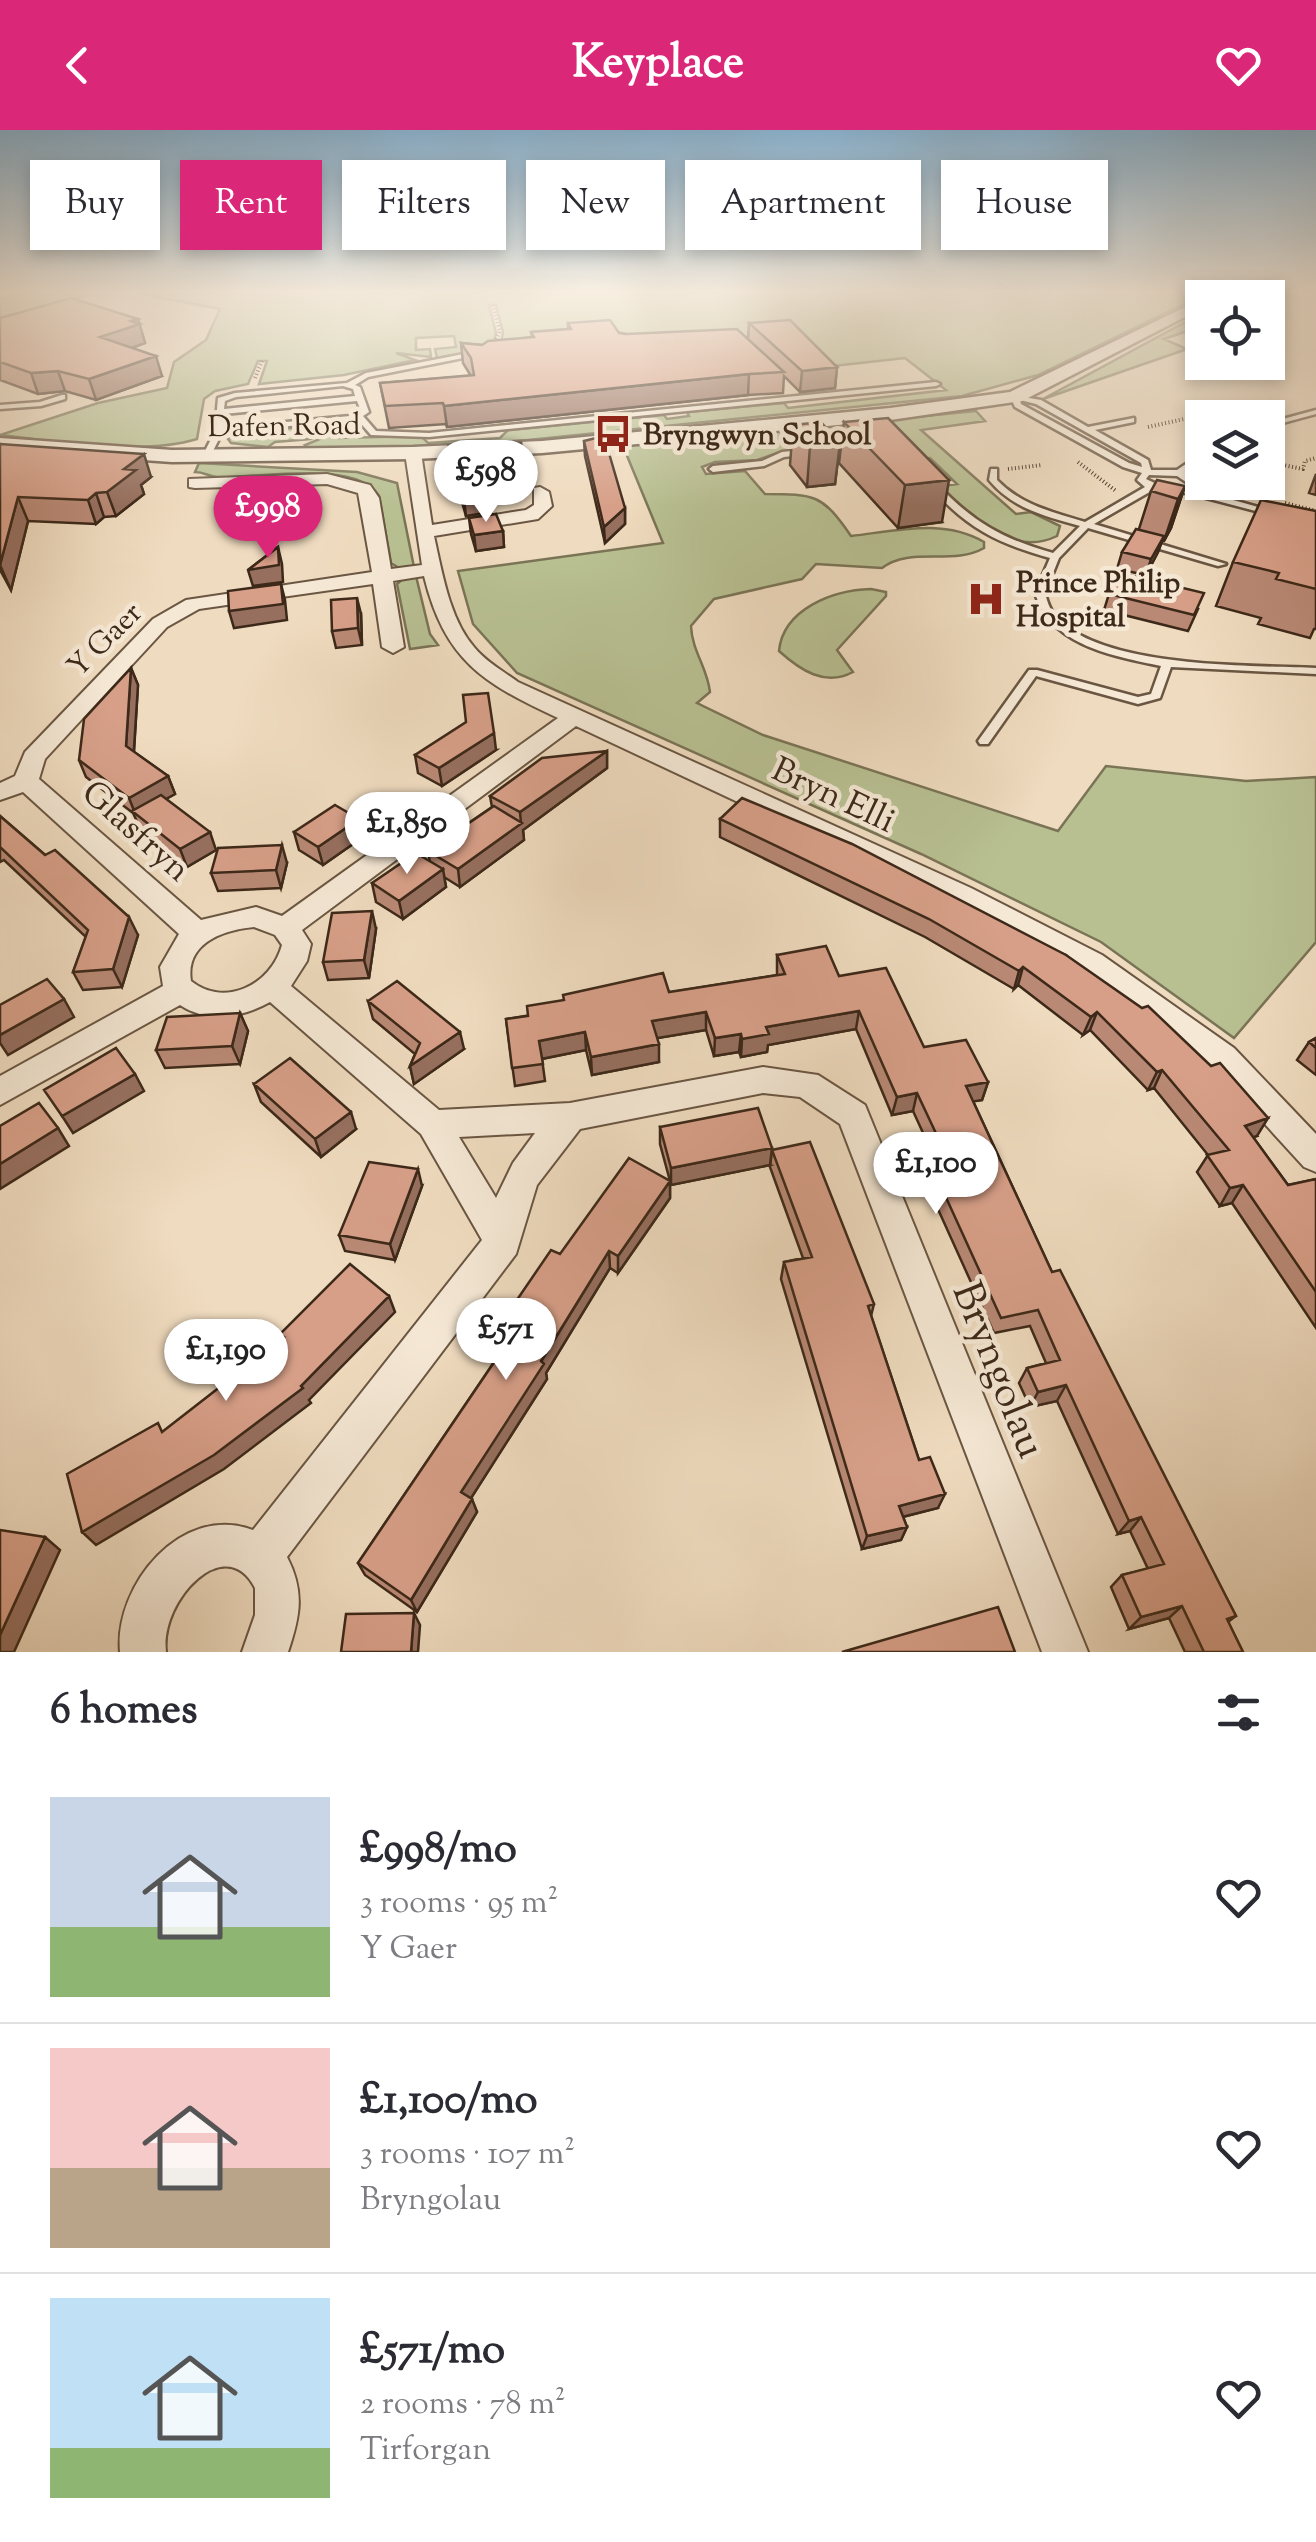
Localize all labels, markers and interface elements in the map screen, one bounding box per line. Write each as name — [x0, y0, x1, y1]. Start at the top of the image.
text: Keyplace — [572, 33, 744, 98]
icon: back — [50, 38, 105, 93]
icon: heart — [1211, 38, 1266, 93]
chip: Buy — [30, 160, 160, 250]
chip: Rent — [180, 160, 322, 250]
chip: Filters — [342, 160, 506, 250]
chip: New — [526, 160, 665, 250]
chip: Apartment — [685, 160, 921, 250]
chip: House — [941, 160, 1108, 250]
map controls — [1185, 280, 1285, 500]
button: locate — [1185, 280, 1285, 380]
button: layers — [1185, 400, 1285, 500]
street label: Dafen Road — [207, 405, 361, 450]
bus stop icon: Bryngwyn School — [592, 413, 634, 455]
place label: Bryngwyn School — [643, 415, 872, 458]
pin: £598 — [427, 440, 545, 525]
text: £598 — [456, 449, 516, 495]
pin: £998 — [209, 476, 327, 561]
text: £998 — [236, 485, 300, 531]
place label: Prince Philip Hospital — [1016, 563, 1180, 640]
hospital icon: Prince Philip Hospital — [965, 578, 1007, 620]
street label: Y Gaer — [58, 593, 153, 688]
street label: Bryn Elli — [762, 746, 903, 848]
street label: Glasfryn — [69, 770, 201, 896]
pin: £1,850 — [326, 792, 488, 877]
text: £1,850 — [367, 801, 447, 847]
pin: £1,100 — [855, 1132, 1017, 1217]
text: £1,100 — [895, 1141, 977, 1187]
street label: Bryngolau — [934, 1274, 1059, 1468]
pin: £571 — [447, 1298, 565, 1383]
text: £571 — [478, 1307, 534, 1353]
pin: £1,190 — [145, 1319, 307, 1404]
text: £1,190 — [186, 1328, 266, 1374]
text: 6 homes — [50, 1682, 197, 1742]
icon: filters — [1211, 1685, 1266, 1740]
text: £998/mo — [360, 1821, 517, 1881]
icon: home — [130, 1837, 250, 1957]
icon: heart — [1211, 1870, 1266, 1925]
text: 3 rooms · 95 m² — [360, 1881, 558, 1927]
text: Y Gaer — [360, 1927, 457, 1973]
text: £1,100/mo — [360, 2072, 538, 2132]
icon: home — [130, 2088, 250, 2208]
icon: heart — [1211, 2121, 1266, 2176]
text: 3 rooms · 107 m² — [360, 2132, 575, 2178]
text: Bryngolau — [360, 2178, 501, 2224]
text: £571/mo — [360, 2322, 505, 2382]
icon: home — [130, 2338, 250, 2458]
icon: heart — [1211, 2371, 1266, 2426]
text: 2 rooms · 78 m² — [360, 2382, 566, 2428]
text: Tirforgan — [360, 2428, 491, 2474]

